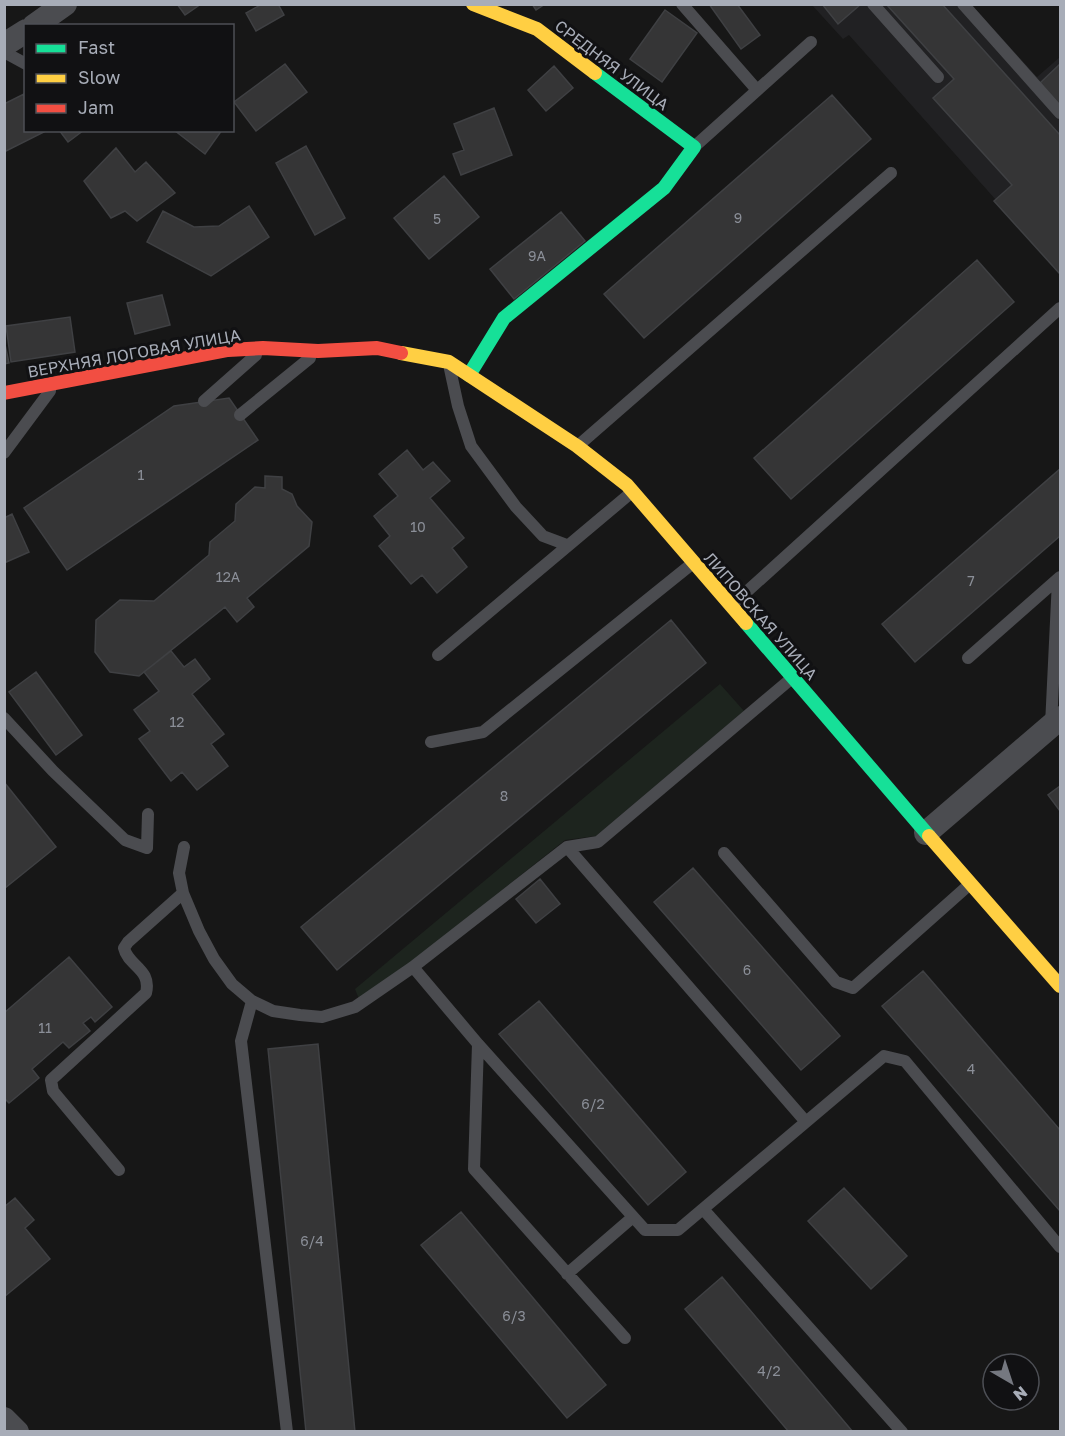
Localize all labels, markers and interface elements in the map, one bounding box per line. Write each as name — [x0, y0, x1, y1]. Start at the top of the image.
street label: СРЕДНЯЯ УЛИЦА — [551, 16, 673, 115]
legend — [24, 24, 234, 132]
text: Fast — [78, 36, 115, 58]
text: Slow — [78, 66, 121, 88]
text: Jam — [78, 96, 114, 118]
house number: 9 — [734, 209, 742, 226]
house number: 5 — [433, 210, 441, 227]
house number: 9А — [528, 247, 547, 264]
street label: ВЕРХНЯЯ ЛОГОВАЯ УЛИЦА — [26, 324, 242, 382]
house number: 1 — [138, 466, 145, 483]
house number: 10 — [410, 518, 426, 535]
street label: ЛИПОВСКАЯ УЛИЦА — [700, 548, 822, 684]
house number: 12А — [216, 568, 241, 585]
house number: 7 — [967, 572, 975, 589]
house number: 12 — [170, 713, 184, 730]
house number: 8 — [500, 787, 508, 804]
house number: 6 — [743, 961, 751, 978]
house number: 11 — [38, 1019, 52, 1036]
house number: 4 — [967, 1060, 975, 1077]
house number: 6/2 — [581, 1095, 605, 1112]
house number: 6/4 — [300, 1232, 324, 1249]
house number: 6/3 — [502, 1307, 526, 1324]
north arrow — [981, 1352, 1041, 1412]
house number: 4/2 — [757, 1362, 781, 1379]
text: N — [1009, 1382, 1031, 1405]

